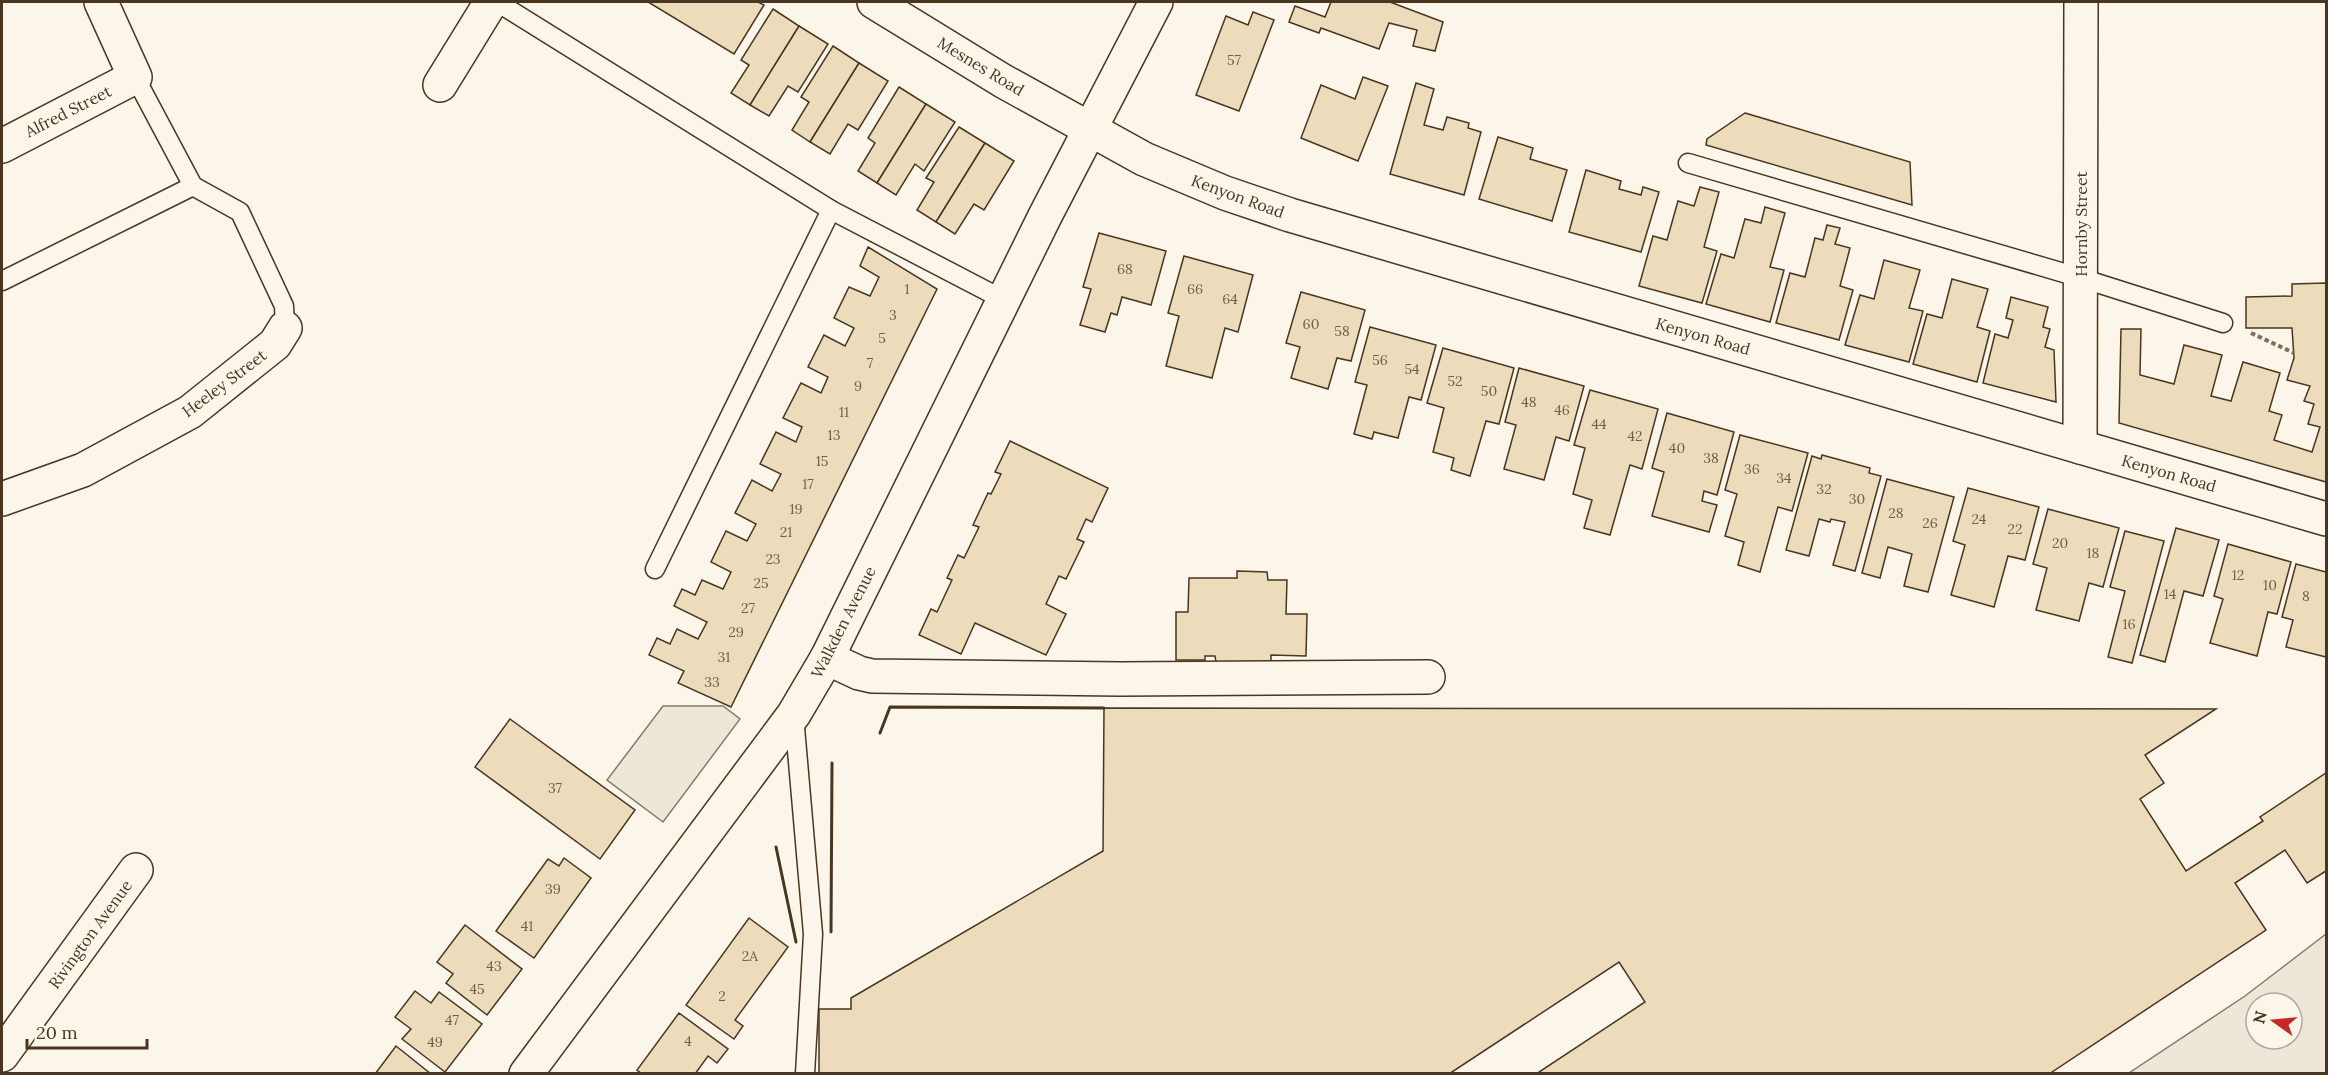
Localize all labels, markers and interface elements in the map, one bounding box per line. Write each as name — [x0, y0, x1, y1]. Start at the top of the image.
street label: Mesnes Road — [934, 32, 1028, 100]
house number: 57 — [1227, 51, 1242, 69]
street label: Alfred Street — [21, 80, 115, 142]
street label: Kenyon Road — [1189, 170, 1288, 222]
street label: Hornby Street — [2071, 171, 2091, 277]
house number: 68 — [1117, 260, 1133, 278]
house number: 1 — [904, 280, 910, 298]
house number: 66 — [1187, 280, 1203, 298]
house number: 64 — [1222, 290, 1238, 308]
house number: 3 — [889, 306, 897, 324]
street label: Kenyon Road — [1653, 313, 1753, 359]
house number: 60 — [1303, 315, 1319, 333]
house number: 58 — [1334, 322, 1350, 340]
house number: 5 — [878, 329, 886, 347]
street label: Heeley Street — [178, 344, 271, 421]
house number: 56 — [1372, 351, 1388, 369]
house number: 7 — [867, 354, 874, 372]
house number: 54 — [1404, 360, 1420, 378]
house number: 52 — [1447, 372, 1463, 390]
house number: 9 — [854, 377, 862, 395]
house number: 50 — [1481, 382, 1497, 400]
house number: 48 — [1521, 393, 1537, 411]
house number: 46 — [1554, 401, 1570, 419]
house number: 11 — [839, 403, 849, 421]
house number: 44 — [1591, 415, 1607, 433]
house number: 13 — [828, 426, 841, 444]
house number: 42 — [1627, 427, 1643, 445]
house number: 40 — [1669, 439, 1685, 457]
house number: 38 — [1703, 449, 1719, 467]
street label: Kenyon Road — [2119, 450, 2219, 496]
house number: 15 — [816, 452, 828, 470]
house number: 36 — [1744, 460, 1760, 478]
house number: 34 — [1776, 469, 1792, 487]
house number: 17 — [802, 475, 814, 493]
house number: 32 — [1816, 480, 1832, 498]
house number: 30 — [1849, 490, 1865, 508]
house number: 19 — [789, 500, 803, 518]
house number: 28 — [1888, 504, 1904, 522]
house number: 24 — [1972, 510, 1987, 528]
house number: 26 — [1922, 514, 1938, 532]
house number: 22 — [2007, 520, 2023, 538]
house number: 21 — [780, 523, 792, 541]
house number: 20 — [2052, 534, 2068, 552]
house number: 18 — [2087, 544, 2100, 562]
house number: 23 — [765, 550, 781, 568]
street label: Walkden Avenue — [806, 562, 880, 681]
house number: 12 — [2232, 566, 2244, 584]
house number: 25 — [753, 574, 769, 592]
house number: 10 — [2263, 576, 2277, 594]
house number: 14 — [2164, 585, 2177, 603]
house number: 8 — [2302, 587, 2310, 605]
house number: 27 — [741, 599, 756, 617]
house number: 16 — [2122, 615, 2136, 633]
house number: 29 — [728, 623, 744, 641]
house number: 31 — [718, 648, 730, 666]
house number: 33 — [704, 673, 720, 691]
house number: 37 — [548, 779, 563, 797]
street label: Rivington Avenue — [44, 875, 136, 992]
house number: 39 — [545, 880, 561, 898]
house number: 41 — [521, 917, 533, 935]
house number: 2A — [742, 947, 758, 965]
house number: 43 — [486, 957, 502, 975]
house number: 45 — [469, 980, 485, 998]
house number: 2 — [718, 987, 726, 1005]
north arrow — [2244, 991, 2304, 1051]
text: N — [2248, 1009, 2271, 1026]
house number: 47 — [445, 1011, 460, 1029]
scale bar — [27, 1012, 147, 1050]
text: 20 m — [36, 1021, 78, 1044]
house number: 4 — [684, 1032, 692, 1050]
house number: 49 — [427, 1033, 443, 1051]

